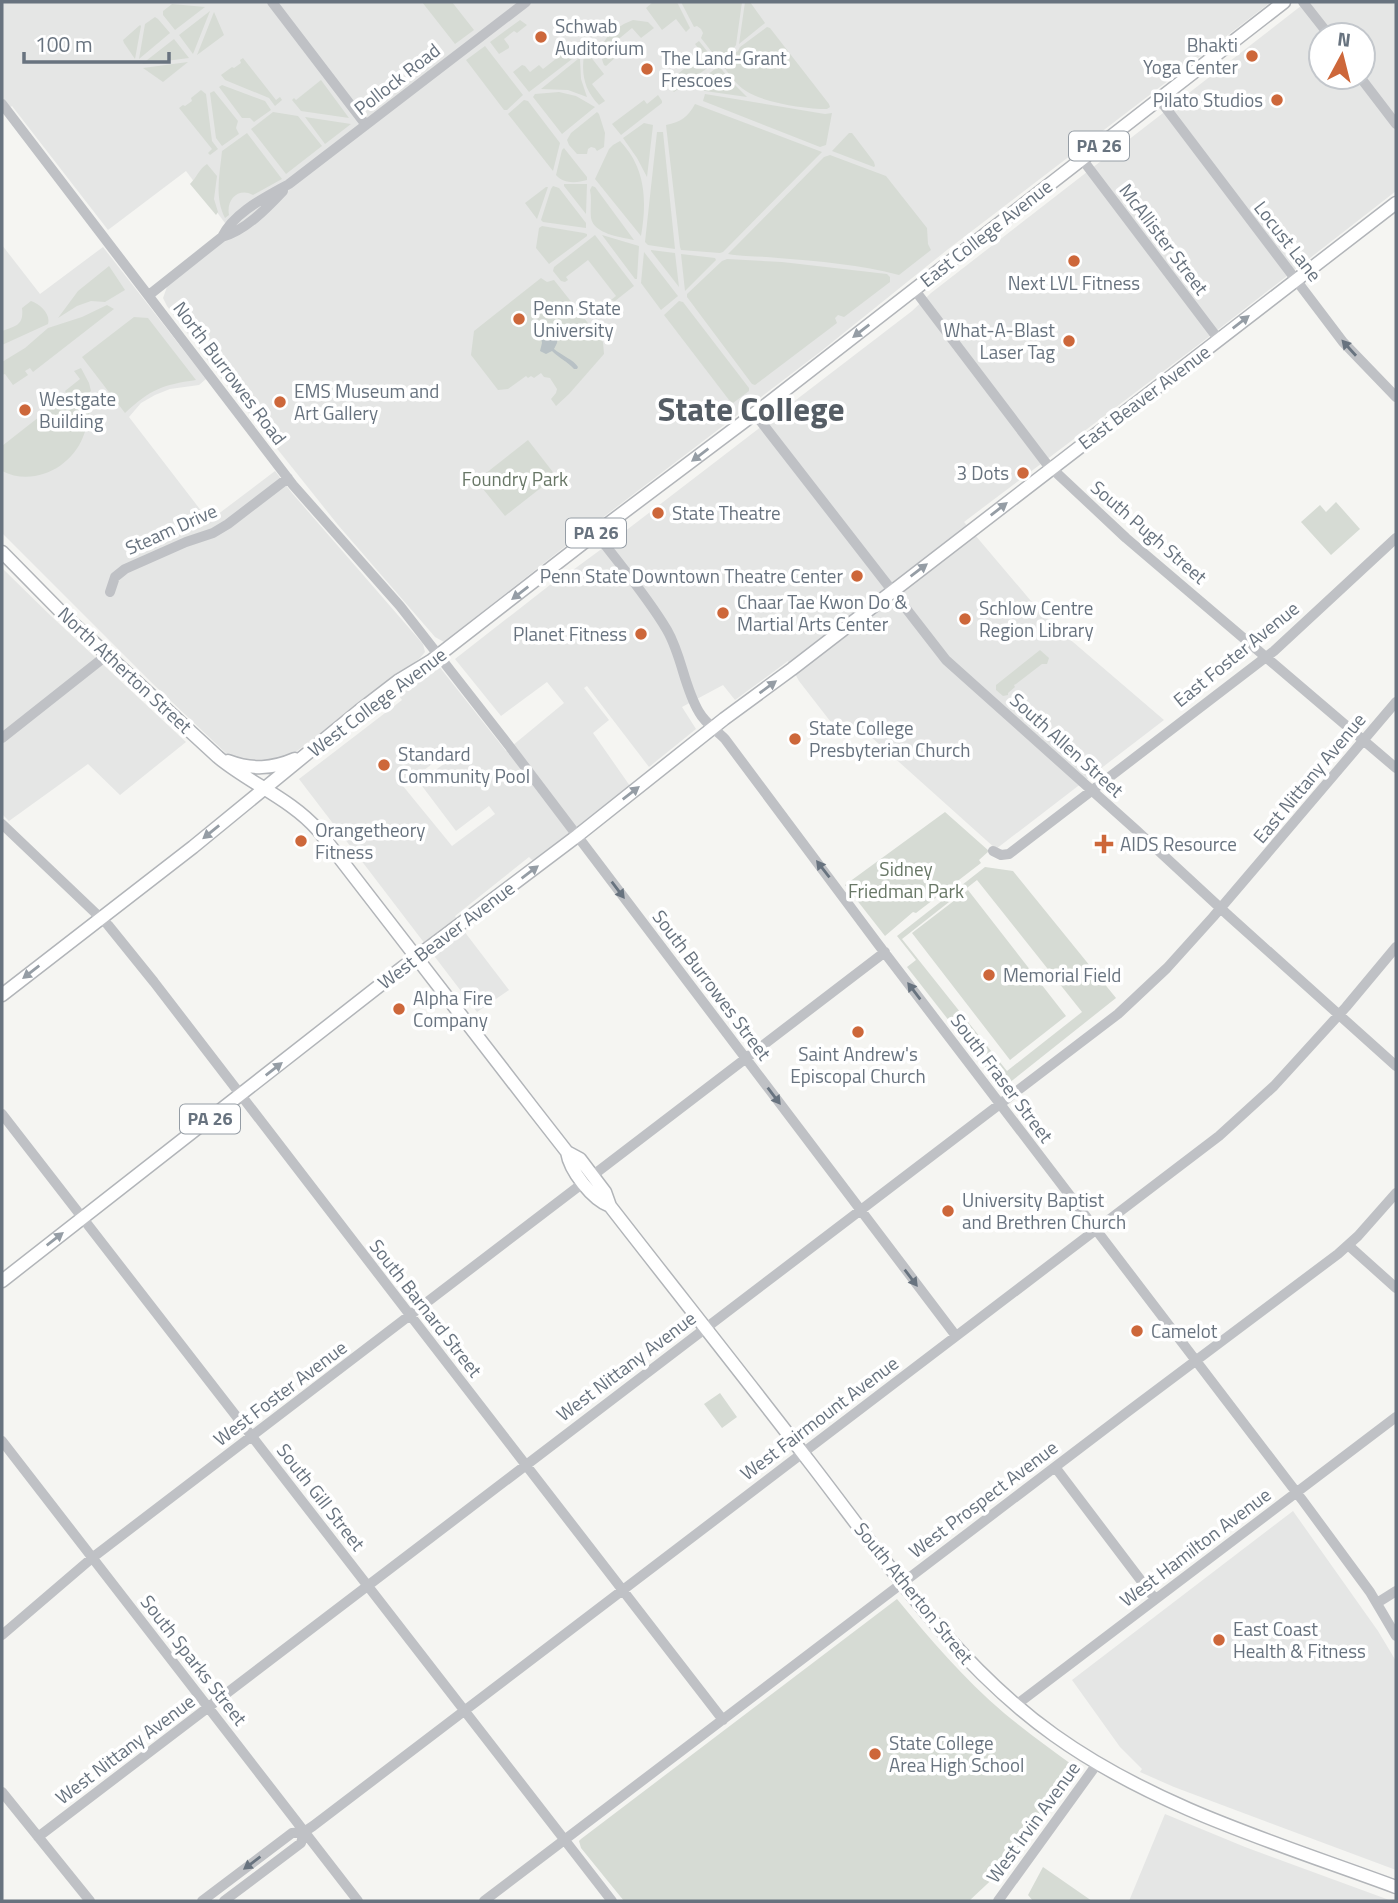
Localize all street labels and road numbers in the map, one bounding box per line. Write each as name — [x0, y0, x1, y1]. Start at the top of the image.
street label: Pollock Road — [347, 36, 446, 122]
road number: PA 26 — [1069, 132, 1129, 160]
street label: East College Avenue — [913, 172, 1058, 294]
street label: McAllister Street — [1113, 177, 1216, 301]
street label: Locust Lane — [1248, 194, 1329, 287]
street label: North Burrowes Road — [167, 295, 294, 451]
street label: East Beaver Avenue — [1071, 337, 1216, 456]
street label: South Pugh Street — [1085, 473, 1214, 591]
street label: Steam Drive — [120, 495, 221, 562]
road number: PA 26 — [566, 518, 626, 548]
street label: East Foster Avenue — [1166, 594, 1305, 714]
street label: North Atherton Street — [52, 600, 199, 740]
street label: West College Avenue — [301, 640, 452, 764]
street label: South Allen Street — [1004, 685, 1131, 804]
street label: East Nittany Avenue — [1245, 706, 1372, 849]
street label: West Beaver Avenue — [371, 873, 520, 996]
street label: South Burrowes Street — [646, 903, 779, 1066]
street label: South Fraser Street — [944, 1007, 1061, 1149]
road number: PA 26 — [180, 1104, 240, 1134]
street label: South Barnard Street — [363, 1232, 490, 1383]
street label: West Nittany Avenue — [550, 1303, 702, 1428]
street label: West Foster Avenue — [207, 1333, 353, 1453]
street label: West Fairmount Avenue — [733, 1348, 904, 1487]
street label: West Prospect Avenue — [902, 1433, 1063, 1564]
street label: South Gill Street — [270, 1437, 373, 1557]
street label: West Hamilton Avenue — [1113, 1480, 1277, 1613]
street label: South Atherton Street — [848, 1515, 981, 1670]
street label: South Sparks Street — [134, 1588, 255, 1732]
street label: West Nittany Avenue — [49, 1686, 201, 1811]
street label: West Irvin Avenue — [979, 1755, 1087, 1889]

